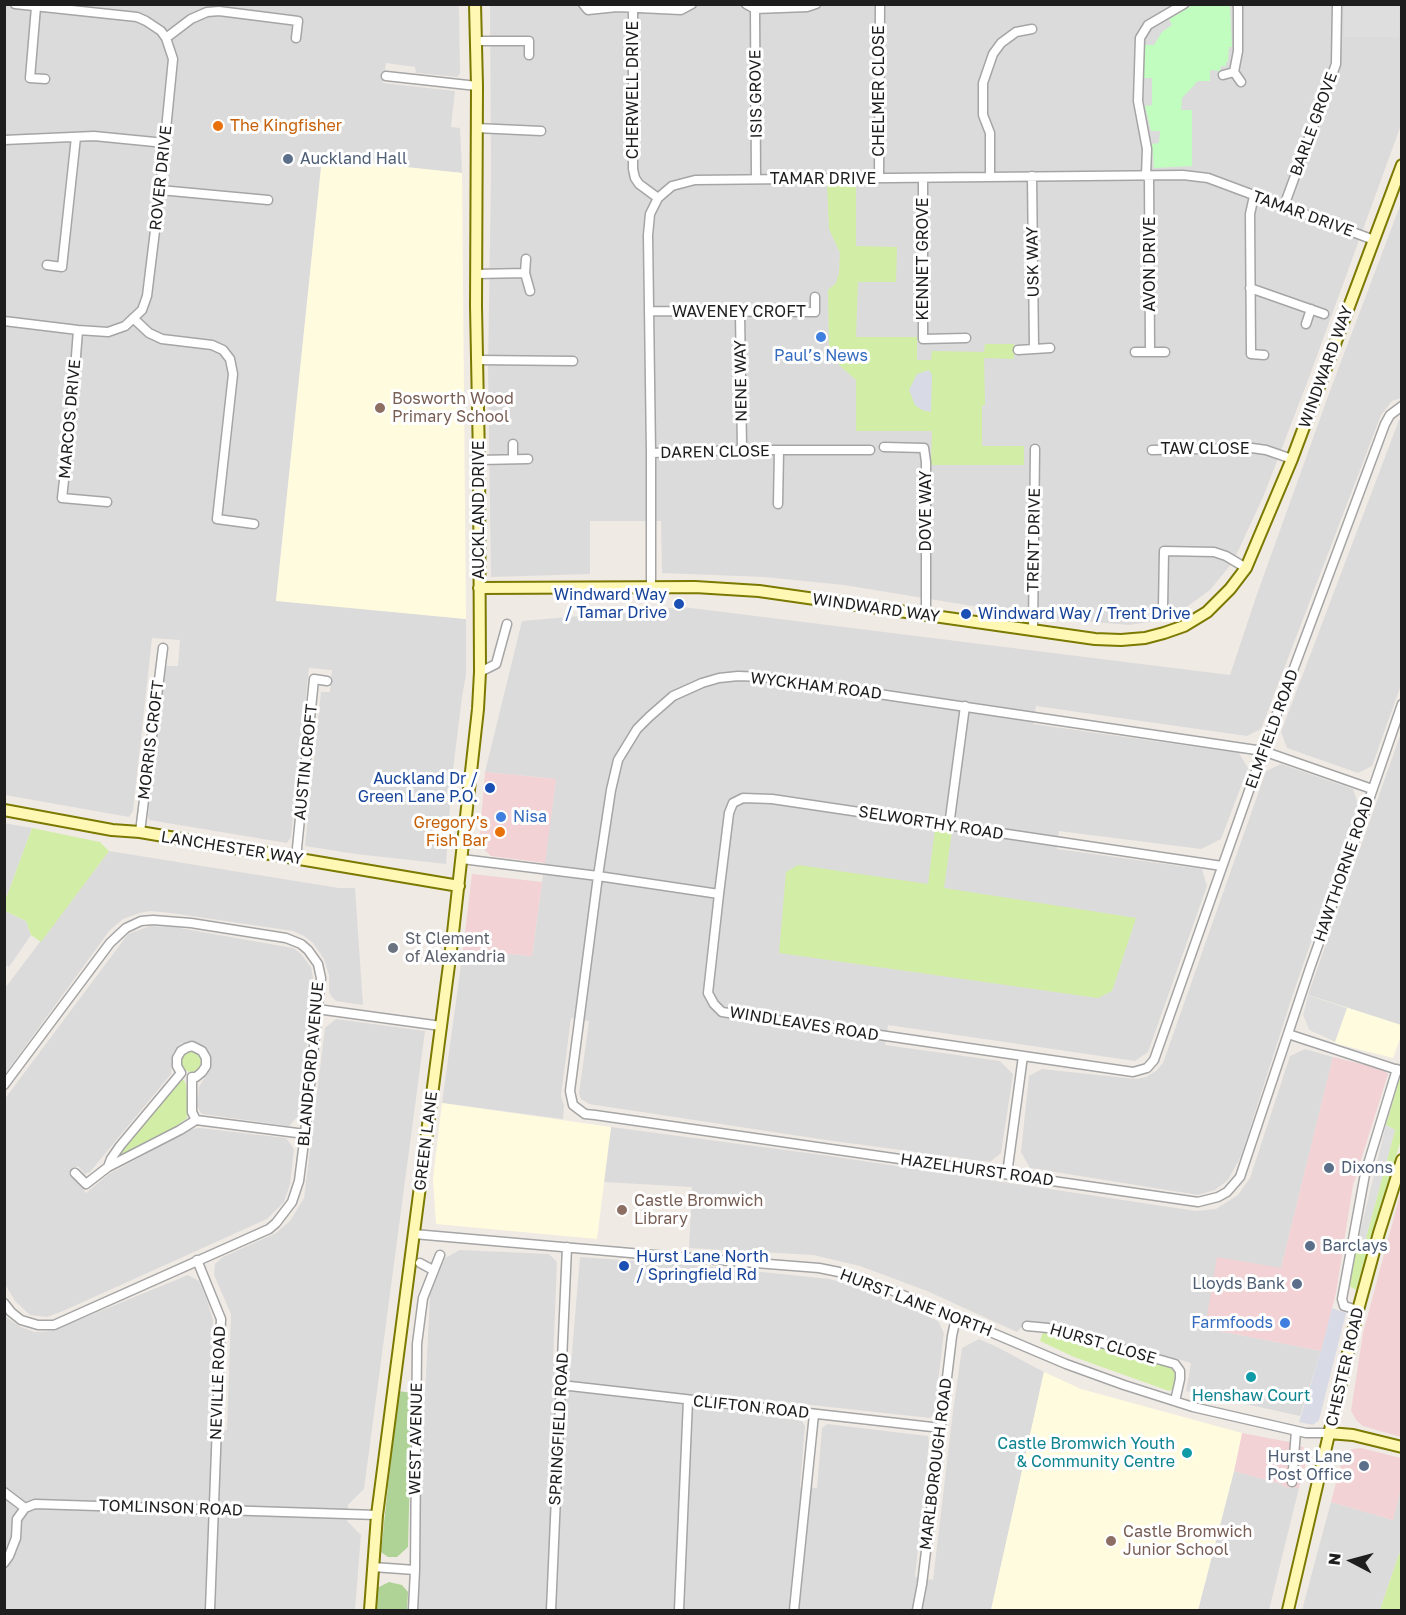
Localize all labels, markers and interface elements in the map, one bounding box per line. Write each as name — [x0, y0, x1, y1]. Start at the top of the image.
street label: CHERWELL DRIVE — [623, 21, 643, 159]
street label: CHELMER CLOSE — [869, 25, 889, 157]
street label: ISIS GROVE — [746, 49, 766, 139]
street label: BARLE GROVE — [1286, 69, 1342, 179]
place label: The Kingfisher — [230, 116, 342, 136]
marker: The Kingfisher — [211, 119, 225, 133]
street label: ROVER DRIVE — [146, 125, 176, 231]
place label: Auckland Hall — [300, 149, 407, 169]
marker: Auckland Hall — [281, 152, 295, 166]
street label: TAMAR DRIVE — [770, 169, 876, 189]
street label: TAMAR DRIVE — [1250, 187, 1356, 241]
street label: KENNET GROVE — [913, 197, 933, 321]
street label: AVON DRIVE — [1140, 216, 1160, 312]
street label: USK WAY — [1023, 226, 1043, 298]
street label: WAVENEY CROFT — [672, 302, 806, 322]
street label: WINDWARD WAY — [1295, 303, 1357, 431]
marker: Paul’s News — [814, 330, 828, 344]
street label: NENE WAY — [731, 340, 751, 422]
place label: Paul’s News — [774, 346, 868, 366]
street label: MARCOS DRIVE — [55, 358, 85, 480]
place label: Bosworth Wood Primary School — [392, 389, 514, 427]
marker: Bosworth Wood Primary School — [373, 401, 387, 415]
street label: TAW CLOSE — [1161, 439, 1249, 459]
street label: AUCKLAND DRIVE — [469, 440, 489, 580]
street label: DAREN CLOSE — [660, 441, 770, 463]
street label: DOVE WAY — [916, 471, 936, 551]
street label: TRENT DRIVE — [1023, 488, 1045, 592]
place label: Windward Way / Tamar Drive — [554, 585, 667, 623]
street label: WINDWARD WAY — [811, 590, 941, 626]
marker: Windward Way / Tamar Drive — [672, 597, 686, 611]
place label: Windward Way / Trent Drive — [978, 604, 1191, 624]
marker: Windward Way / Trent Drive — [959, 607, 973, 621]
street label: ELMFIELD ROAD — [1242, 667, 1302, 791]
street label: WYCKHAM ROAD — [749, 668, 883, 704]
street label: MORRIS CROFT — [134, 679, 168, 801]
street label: AUSTIN CROFT — [290, 703, 322, 821]
place label: Auckland Dr / Green Lane P.O. — [358, 769, 478, 807]
marker: Auckland Dr / Green Lane P.O. — [483, 781, 497, 795]
street label: HAWTHORNE ROAD — [1310, 794, 1378, 944]
street label: SELWORTHY ROAD — [857, 802, 1005, 844]
place label: Nisa — [513, 807, 547, 827]
marker: Nisa — [494, 810, 508, 824]
place label: Gregory's Fish Bar — [414, 813, 488, 851]
marker: Gregory's Fish Bar — [493, 825, 507, 839]
street label: LANCHESTER WAY — [160, 827, 304, 869]
place label: St Clement of Alexandria — [405, 929, 506, 967]
marker: St Clement of Alexandria — [386, 941, 400, 955]
street label: BLANDFORD AVENUE — [294, 981, 328, 1147]
street label: WINDLEAVES ROAD — [728, 1003, 880, 1045]
street label: GREEN LANE — [410, 1090, 442, 1192]
street label: HAZELHURST ROAD — [899, 1150, 1055, 1190]
place label: Dixons — [1341, 1158, 1393, 1178]
marker: Dixons — [1322, 1161, 1336, 1175]
place label: Castle Bromwich Library — [634, 1191, 763, 1229]
marker: Castle Bromwich Library — [615, 1203, 629, 1217]
place label: Barclays — [1322, 1236, 1388, 1256]
marker: Barclays — [1303, 1239, 1317, 1253]
place label: Hurst Lane North / Springfield Rd — [636, 1247, 769, 1285]
marker: Hurst Lane North / Springfield Rd — [617, 1259, 631, 1273]
street label: HURST LANE NORTH — [837, 1265, 995, 1341]
place label: Lloyds Bank — [1192, 1274, 1285, 1294]
marker: Lloyds Bank — [1290, 1277, 1304, 1291]
street label: CHESTER ROAD — [1322, 1306, 1368, 1428]
place label: Farmfoods — [1191, 1313, 1273, 1333]
marker: Farmfoods — [1278, 1316, 1292, 1330]
street label: HURST CLOSE — [1048, 1320, 1158, 1368]
street label: NEVILLE ROAD — [206, 1326, 230, 1440]
street label: SPRINGFIELD ROAD — [545, 1352, 573, 1506]
marker: Henshaw Court — [1244, 1370, 1258, 1384]
street label: MARLBOROUGH ROAD — [916, 1377, 956, 1551]
street label: WEST AVENUE — [405, 1383, 427, 1495]
place label: Henshaw Court — [1192, 1386, 1310, 1406]
street label: CLIFTON ROAD — [692, 1391, 810, 1423]
place label: Castle Bromwich Youth & Community Centre — [997, 1434, 1175, 1472]
marker: Castle Bromwich Youth & Community Centre — [1180, 1446, 1194, 1460]
place label: Hurst Lane Post Office — [1267, 1447, 1352, 1485]
marker: Hurst Lane Post Office — [1357, 1459, 1371, 1473]
street label: TOMLINSON ROAD — [99, 1496, 243, 1520]
place label: Castle Bromwich Junior School — [1123, 1522, 1252, 1560]
north arrow — [1322, 1531, 1382, 1591]
marker: Castle Bromwich Junior School — [1104, 1534, 1118, 1548]
text: N — [1324, 1552, 1345, 1566]

